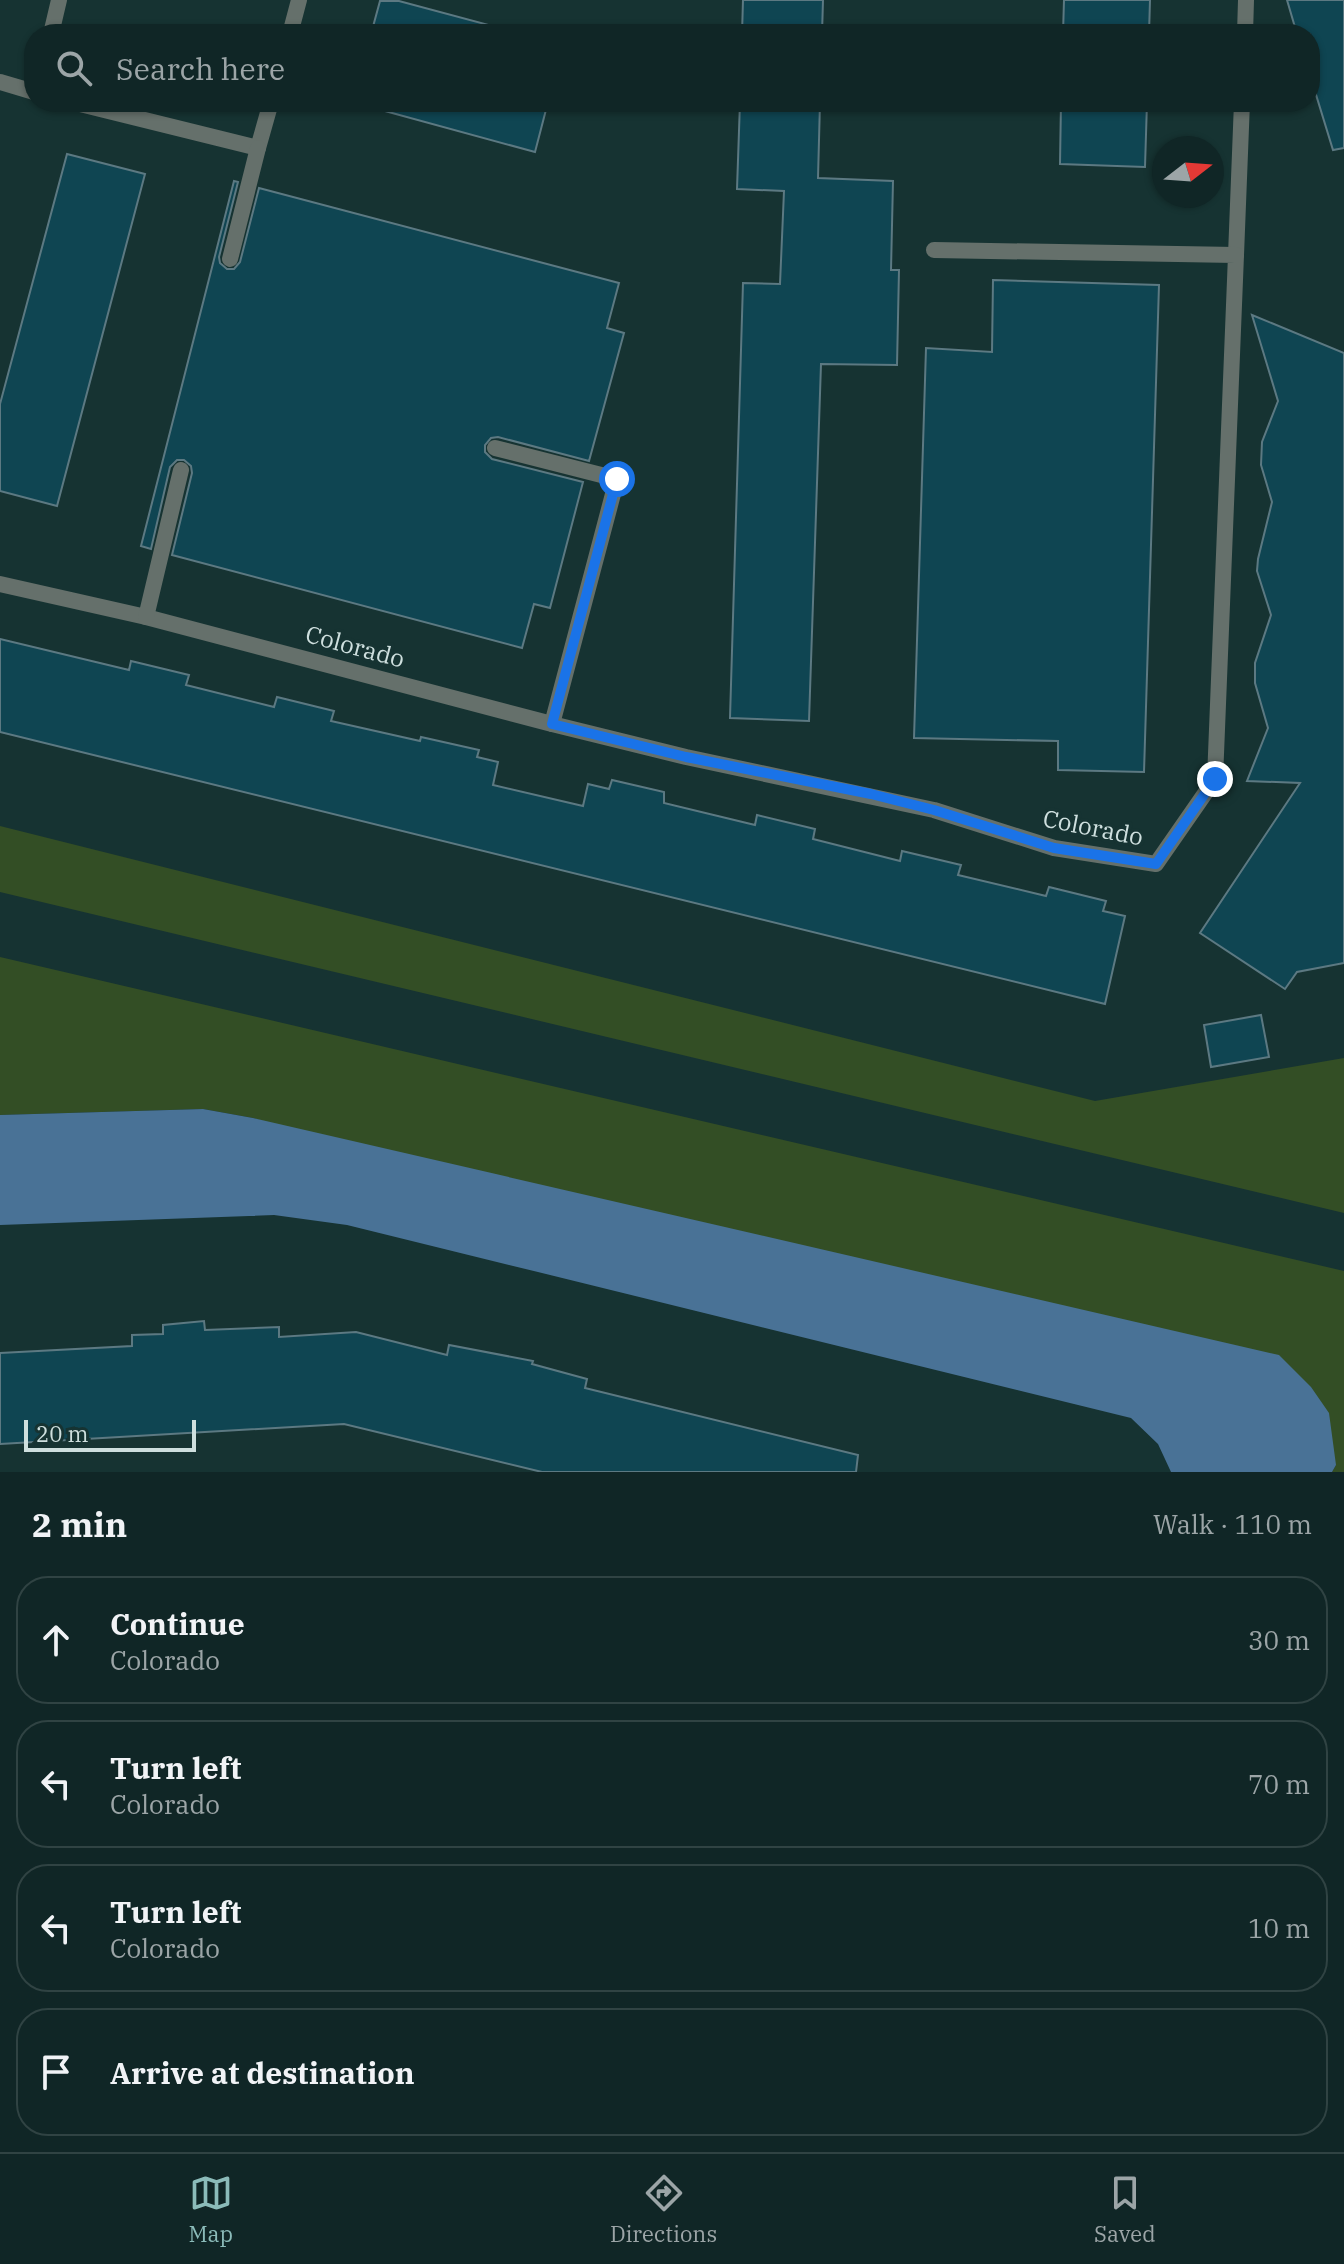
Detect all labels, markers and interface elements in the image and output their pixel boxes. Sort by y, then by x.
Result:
search box [24,24,1320,112]
icon: search [52,46,96,90]
text: Search here [116,49,285,88]
north arrow [1152,136,1224,208]
route start [599,461,635,497]
street label: Colorado [302,617,408,675]
route end [1197,761,1233,797]
street label: Colorado [1040,802,1146,852]
scale bar [24,1416,196,1452]
text: 20 m [36,1419,88,1448]
text: 2 min [32,1502,127,1546]
text: Walk · 110 m [1153,1507,1312,1541]
text: Continue [110,1604,245,1643]
icon: ahead [34,1618,78,1662]
text: 30 m [1248,1623,1310,1657]
text: Colorado [110,1643,220,1677]
text: Turn left [110,1748,242,1787]
icon: left [34,1762,78,1806]
text: 70 m [1248,1767,1310,1801]
text: Colorado [110,1787,220,1821]
text: Turn left [110,1892,242,1931]
icon: left [34,1906,78,1950]
text: 10 m [1248,1911,1310,1945]
text: Colorado [110,1931,220,1965]
icon: arrive [34,2050,78,2094]
text: Arrive at destination [110,2053,415,2092]
tab: Map [188,2171,233,2248]
tab: Directions [610,2171,717,2248]
tab: Saved [1094,2171,1156,2248]

